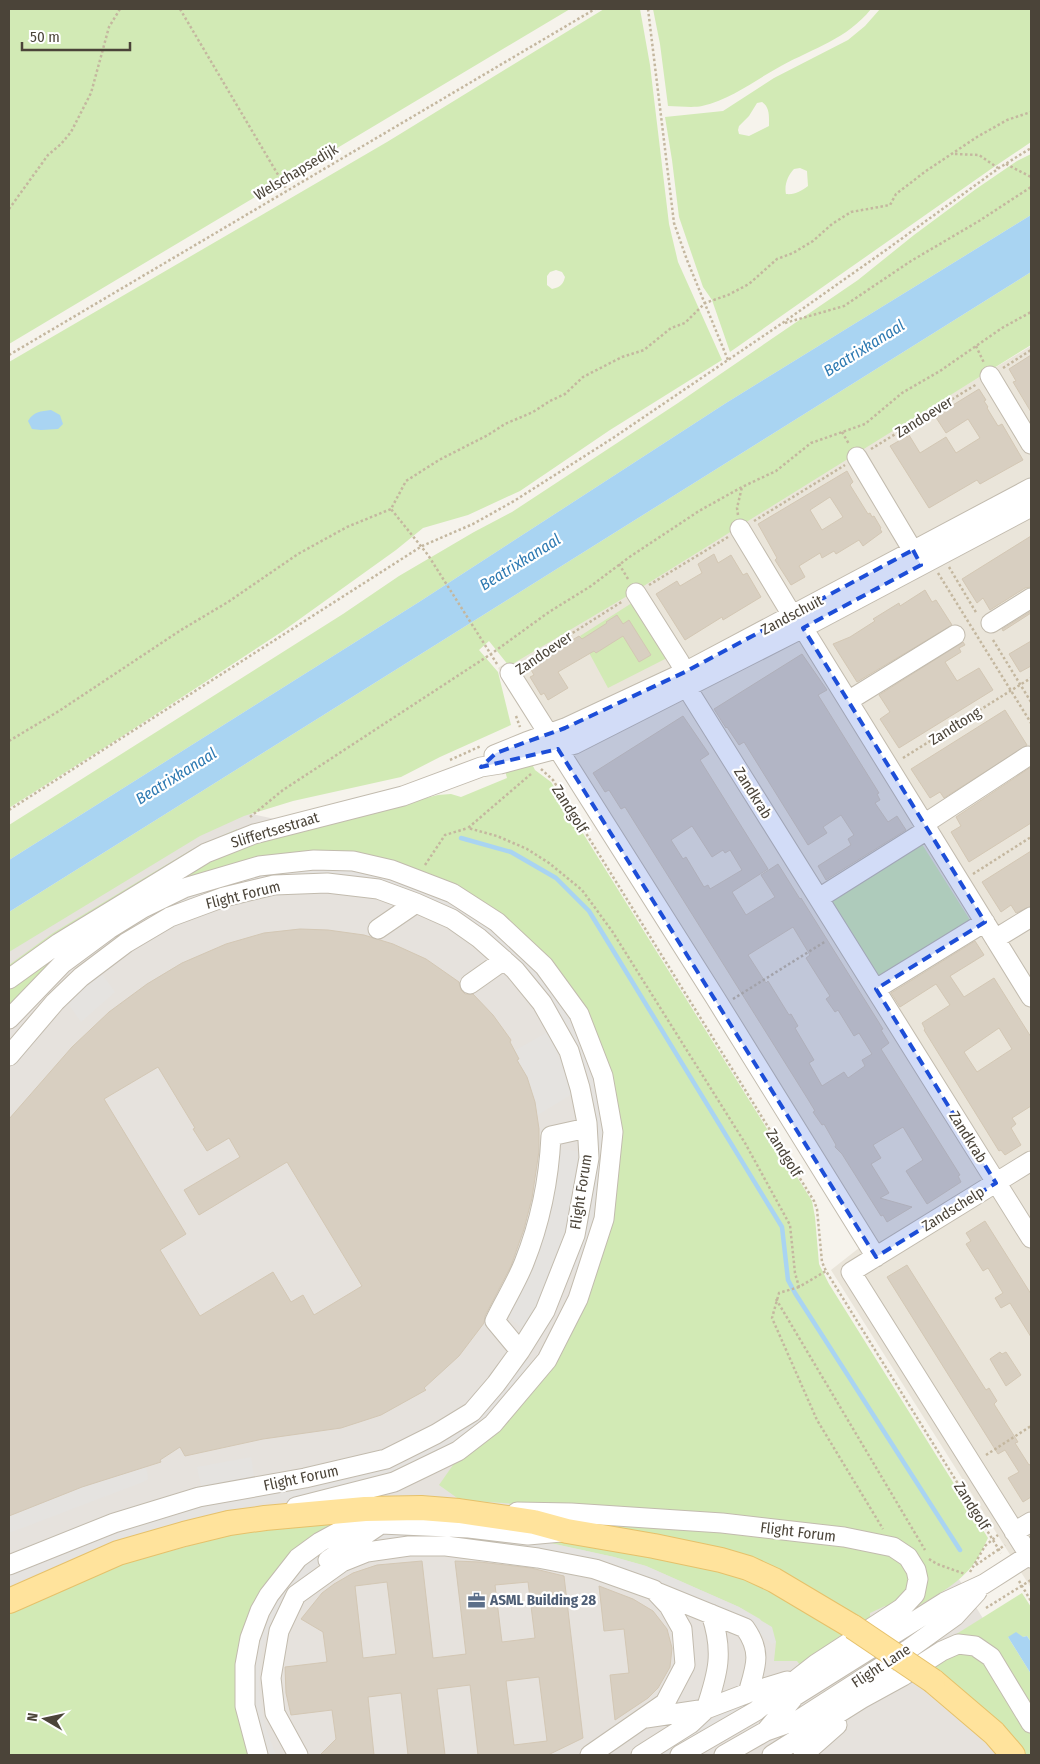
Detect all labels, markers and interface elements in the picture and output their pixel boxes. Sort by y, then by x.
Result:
scale bar [22,20,130,52]
text: 50 m [30,28,60,46]
street label: Welschapsedijk [251,140,341,204]
water label: Beatrixkanaal [820,316,908,380]
street label: Zandoever [892,392,957,442]
water label: Beatrixkanaal [476,530,564,594]
street label: Zandschuit [758,591,826,639]
street label: Zandoever [512,627,576,679]
street label: Zandtong [926,703,984,749]
water label: Beatrixkanaal [132,744,220,808]
street label: Zandkrab [730,764,776,822]
street label: Zandgolf [548,782,593,838]
street label: Sliffertsestraat [229,808,321,852]
street label: Flight Forum [204,877,282,913]
street label: Zandkrab [945,1108,991,1166]
street label: Zandgolf [762,1126,807,1182]
street label: Flight Forum [566,1153,596,1231]
street label: Zandschelp [918,1183,988,1235]
street label: Flight Forum [262,1461,340,1495]
street label: Zandgolf [950,1479,995,1535]
street label: Flight Forum [759,1518,837,1546]
office icon: ASML Building 28 [466,1590,486,1610]
place label: ASML Building 28 [489,1591,596,1609]
street label: Flight Lane [848,1640,914,1692]
north arrow [20,1694,70,1744]
text: N [24,1712,42,1723]

